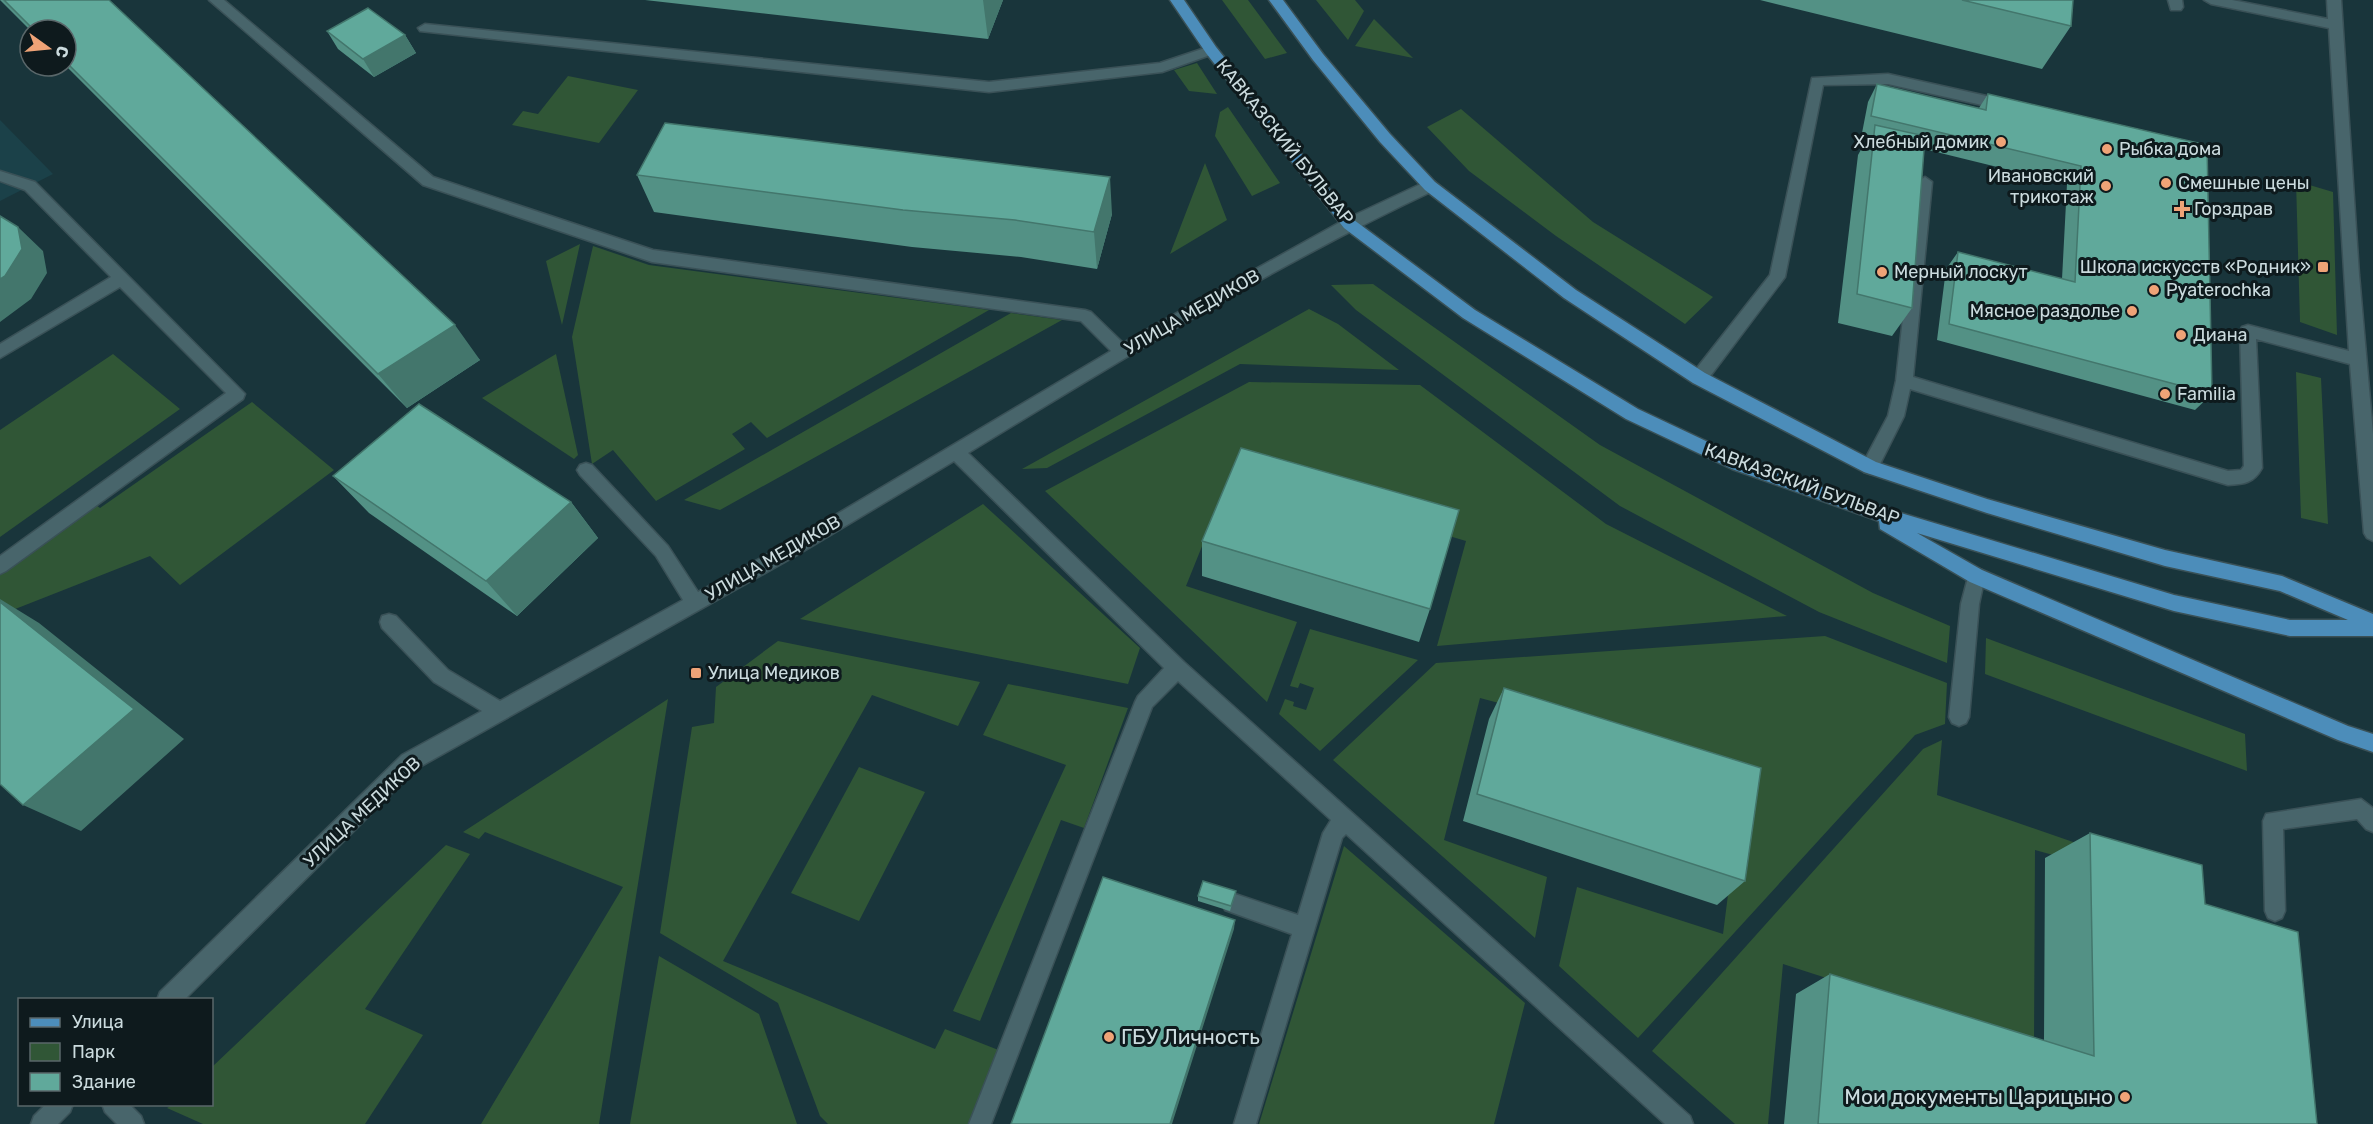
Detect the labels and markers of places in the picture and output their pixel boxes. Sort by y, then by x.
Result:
place label: Хлебный домик [1854,131,1989,153]
marker: Хлебный домик [1994,135,2008,149]
place label: Рыбка дома [2119,138,2221,160]
marker: Рыбка дома [2100,142,2114,156]
place label: Ивановский трикотаж [1988,165,2094,208]
place label: Смешные цены [2178,172,2310,194]
marker: Смешные цены [2159,176,2173,190]
marker: Ивановский трикотаж [2099,179,2113,193]
place label: Горздрав [2194,198,2273,220]
marker: Горздрав [2175,202,2189,216]
place label: Школа искусств «Родник» [2080,256,2311,278]
marker: Школа искусств «Родник» [2316,260,2330,274]
place label: Мерный лоскут [1894,261,2028,283]
marker: Мерный лоскут [1875,265,1889,279]
place label: Pyaterochka [2166,279,2271,301]
marker: Pyaterochka [2147,283,2161,297]
place label: Мясное раздолье [1970,300,2120,322]
marker: Мясное раздолье [2125,304,2139,318]
place label: Диана [2193,324,2248,346]
marker: Диана [2174,328,2188,342]
place label: Familia [2177,383,2236,405]
marker: Familia [2158,387,2172,401]
place label: Улица Медиков [708,662,840,684]
marker: Улица Медиков [689,666,703,680]
place label: ГБУ Личность [1121,1024,1260,1049]
marker: ГБУ Личность [1102,1030,1116,1044]
place label: Мои документы Царицыно [1844,1084,2113,1109]
marker: Мои документы Царицыно [2118,1090,2132,1104]

